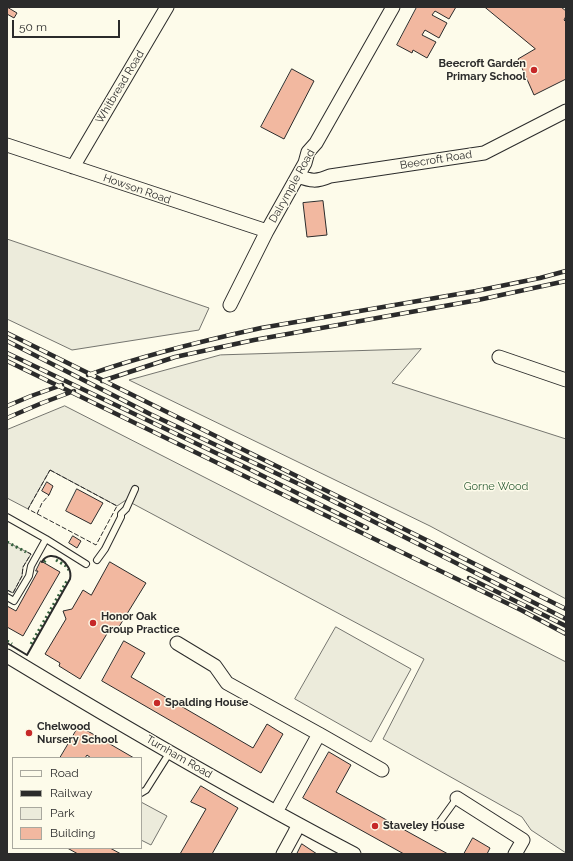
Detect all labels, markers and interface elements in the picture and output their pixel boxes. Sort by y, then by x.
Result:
scale bar [14,12,122,38]
text: 50 m [19,20,47,34]
street label: Whitbread Road [93,48,147,126]
place label: Beecroft Garden Primary School [439,57,526,83]
marker: Beecroft Garden Primary School [529,65,539,75]
street label: Dalrymple Road [266,147,318,225]
street label: Beecroft Road [399,148,473,172]
street label: Howson Road [101,171,173,207]
park label: Gorne Wood [464,480,528,494]
place label: Honor Oak Group Practice [101,610,180,636]
marker: Honor Oak Group Practice [88,618,98,628]
place label: Spalding House [165,696,248,710]
marker: Spalding House [152,698,162,708]
place label: Chelwood Nursery School [37,720,118,746]
marker: Chelwood Nursery School [24,728,34,738]
street label: Turnham Road [144,733,214,781]
legend [12,757,142,849]
text: Road [50,766,79,780]
text: Railway [50,786,92,800]
text: Park [50,806,75,820]
place label: Staveley House [383,819,465,833]
marker: Staveley House [370,821,380,831]
text: Building [50,826,96,840]

